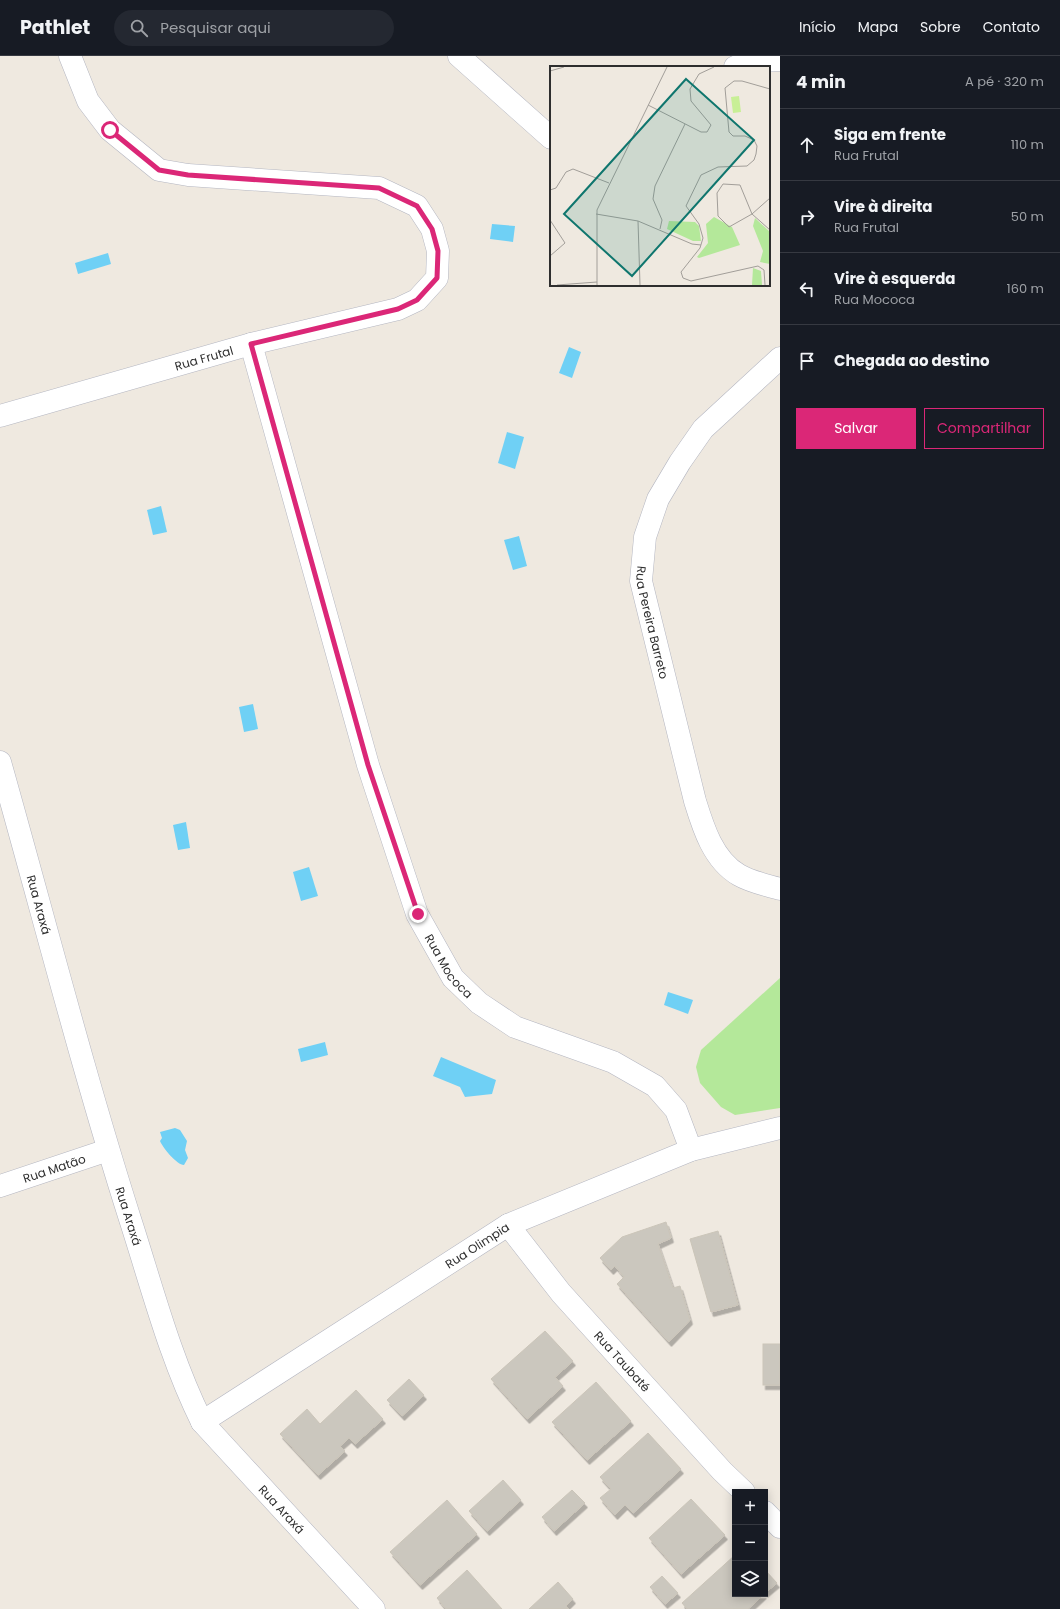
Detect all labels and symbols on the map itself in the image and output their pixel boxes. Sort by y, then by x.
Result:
inset map [550,66,770,286]
route start [101,121,119,139]
street label: Rua Frutal [173,341,235,374]
street label: Rua Pereira Barreto [633,565,673,681]
street label: Rua Araxá [23,873,56,936]
route end [409,905,427,923]
street label: Rua Mococa [421,931,477,1002]
street label: Rua Matão [21,1150,88,1186]
street label: Rua Araxá [112,1184,146,1247]
street label: Rua Olimpia [442,1218,512,1272]
street label: Rua Taubaté [591,1327,655,1395]
street label: Rua Araxá [255,1481,309,1537]

